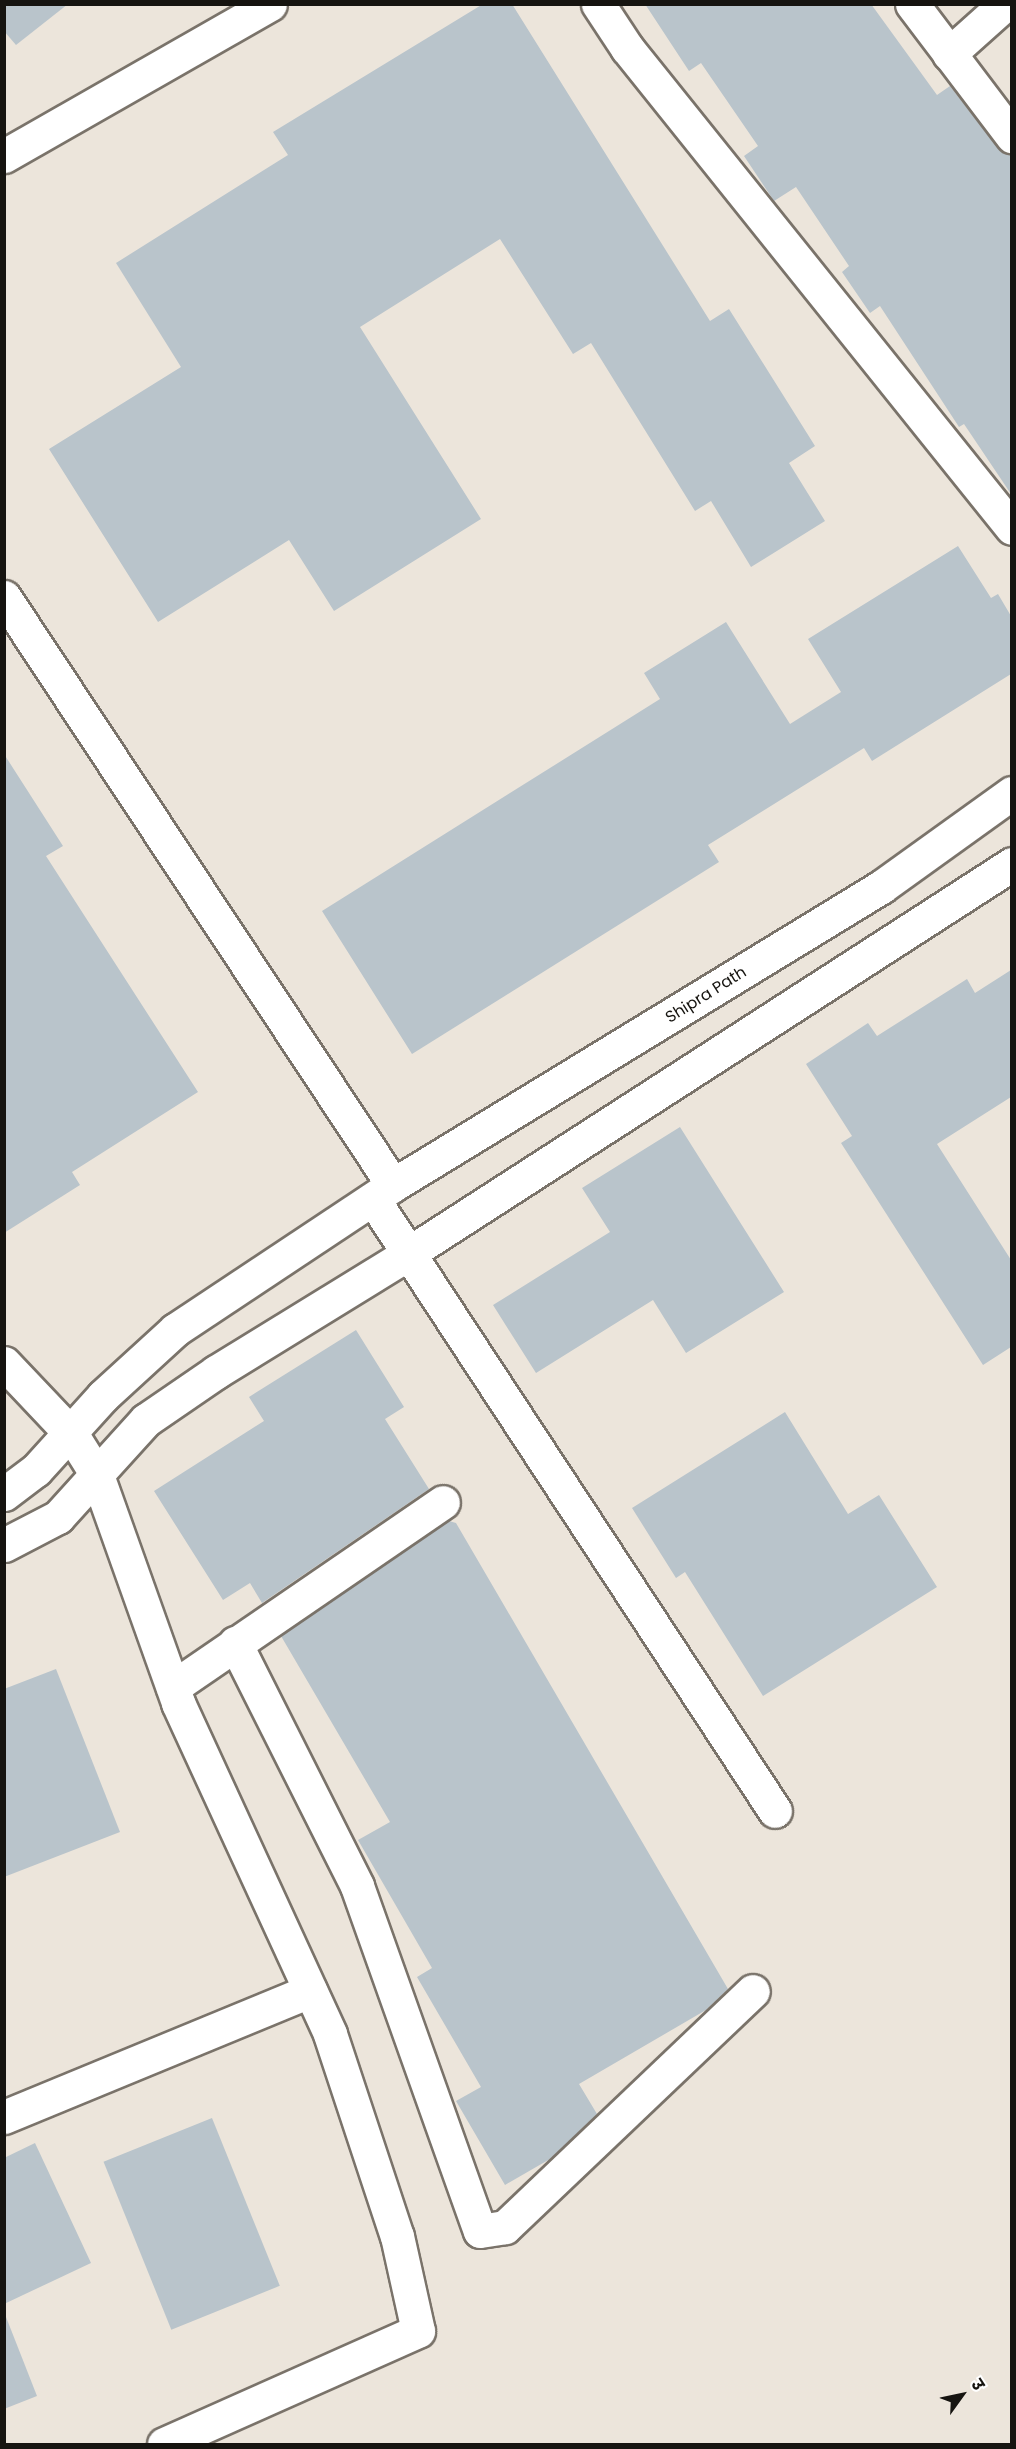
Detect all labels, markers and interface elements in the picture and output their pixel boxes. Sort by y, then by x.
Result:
street label: Shipra Path [662,963,750,1027]
north arrow [932,2365,992,2425]
text: उ [965,2375,990,2395]

